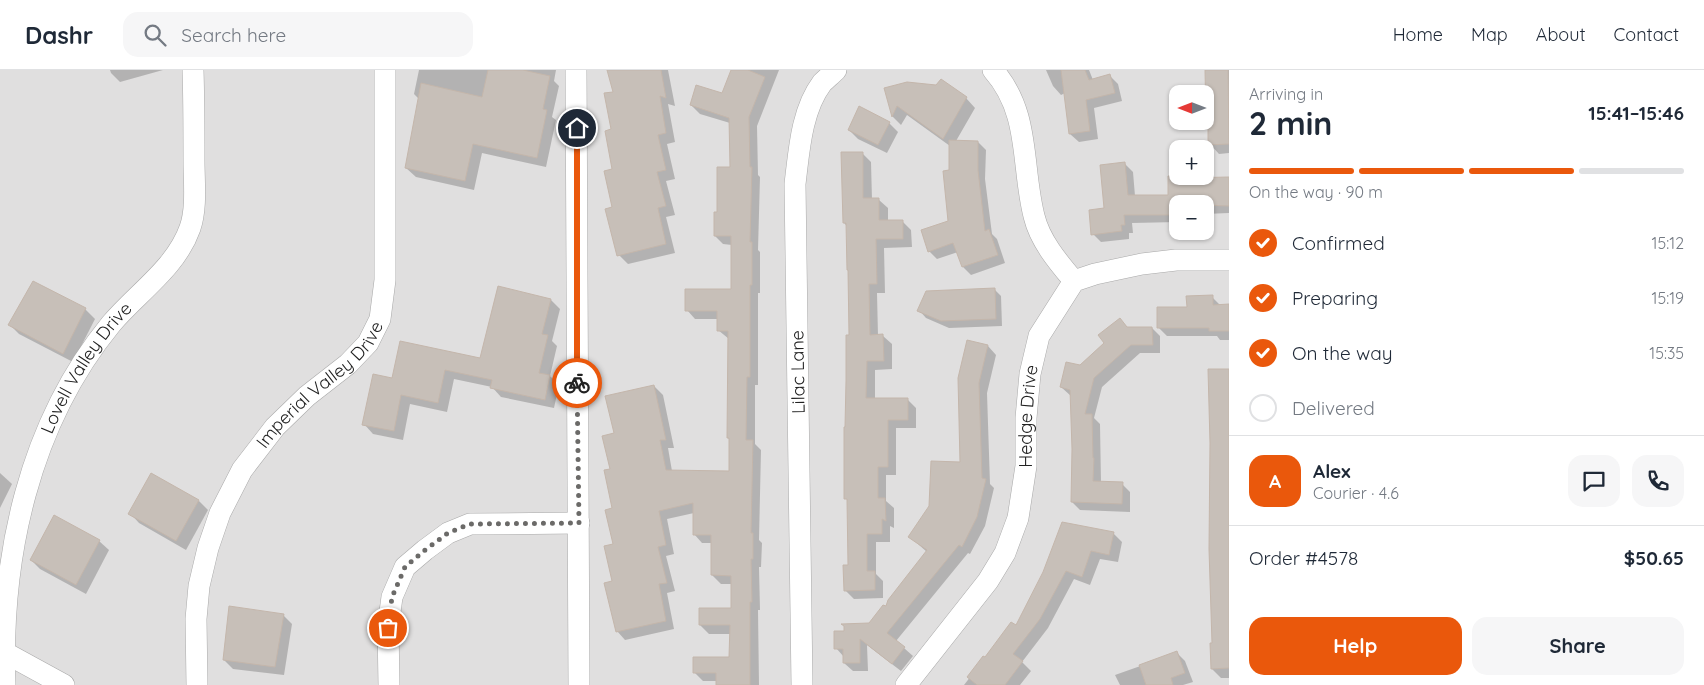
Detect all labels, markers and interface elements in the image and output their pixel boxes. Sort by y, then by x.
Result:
search box [123,12,473,57]
text: Dashr [25,20,93,50]
icon: search [141,21,169,49]
text: Search here [181,23,286,47]
text: Home [1393,23,1443,46]
text: Map [1471,23,1508,46]
text: About [1536,23,1586,46]
text: Contact [1614,23,1679,46]
text: Arriving in [1249,84,1323,104]
north arrow [1169,85,1214,130]
map controls [1169,85,1214,240]
text: 15:41–15:46 [1588,101,1684,125]
text: 2 min [1249,103,1332,143]
pin [556,107,598,149]
icon: home [563,114,591,142]
button: + [1169,140,1214,185]
text: On the way · 90 m [1249,182,1383,202]
button: − [1169,195,1214,240]
icon: check [1249,229,1277,257]
text: Confirmed [1292,231,1385,255]
text: 15:12 [1652,233,1684,253]
icon: check [1249,284,1277,312]
text: Preparing [1292,286,1378,310]
text: 15:19 [1652,288,1684,308]
street label: Lovell Valley Drive [35,297,136,437]
street label: Imperial Valley Drive [251,317,388,453]
street label: Lilac Lane [785,330,810,414]
icon: check [1249,339,1277,367]
text: On the way [1292,341,1393,365]
text: 15:35 [1649,343,1684,363]
courier [552,358,602,408]
street label: Hedge Drive [1014,362,1043,468]
icon: bike [563,369,591,397]
text: Delivered [1292,396,1375,420]
button: chat [1568,455,1620,507]
button: phone [1632,455,1684,507]
text: Alex [1313,459,1351,483]
text: A [1269,469,1281,493]
text: Courier · 4.6 [1313,483,1399,503]
text: Order #4578 [1249,546,1358,570]
text: $50.65 [1624,546,1684,570]
pin [367,607,409,649]
icon: bag [374,614,402,642]
button: Help [1249,617,1462,675]
button: Share [1472,617,1684,675]

